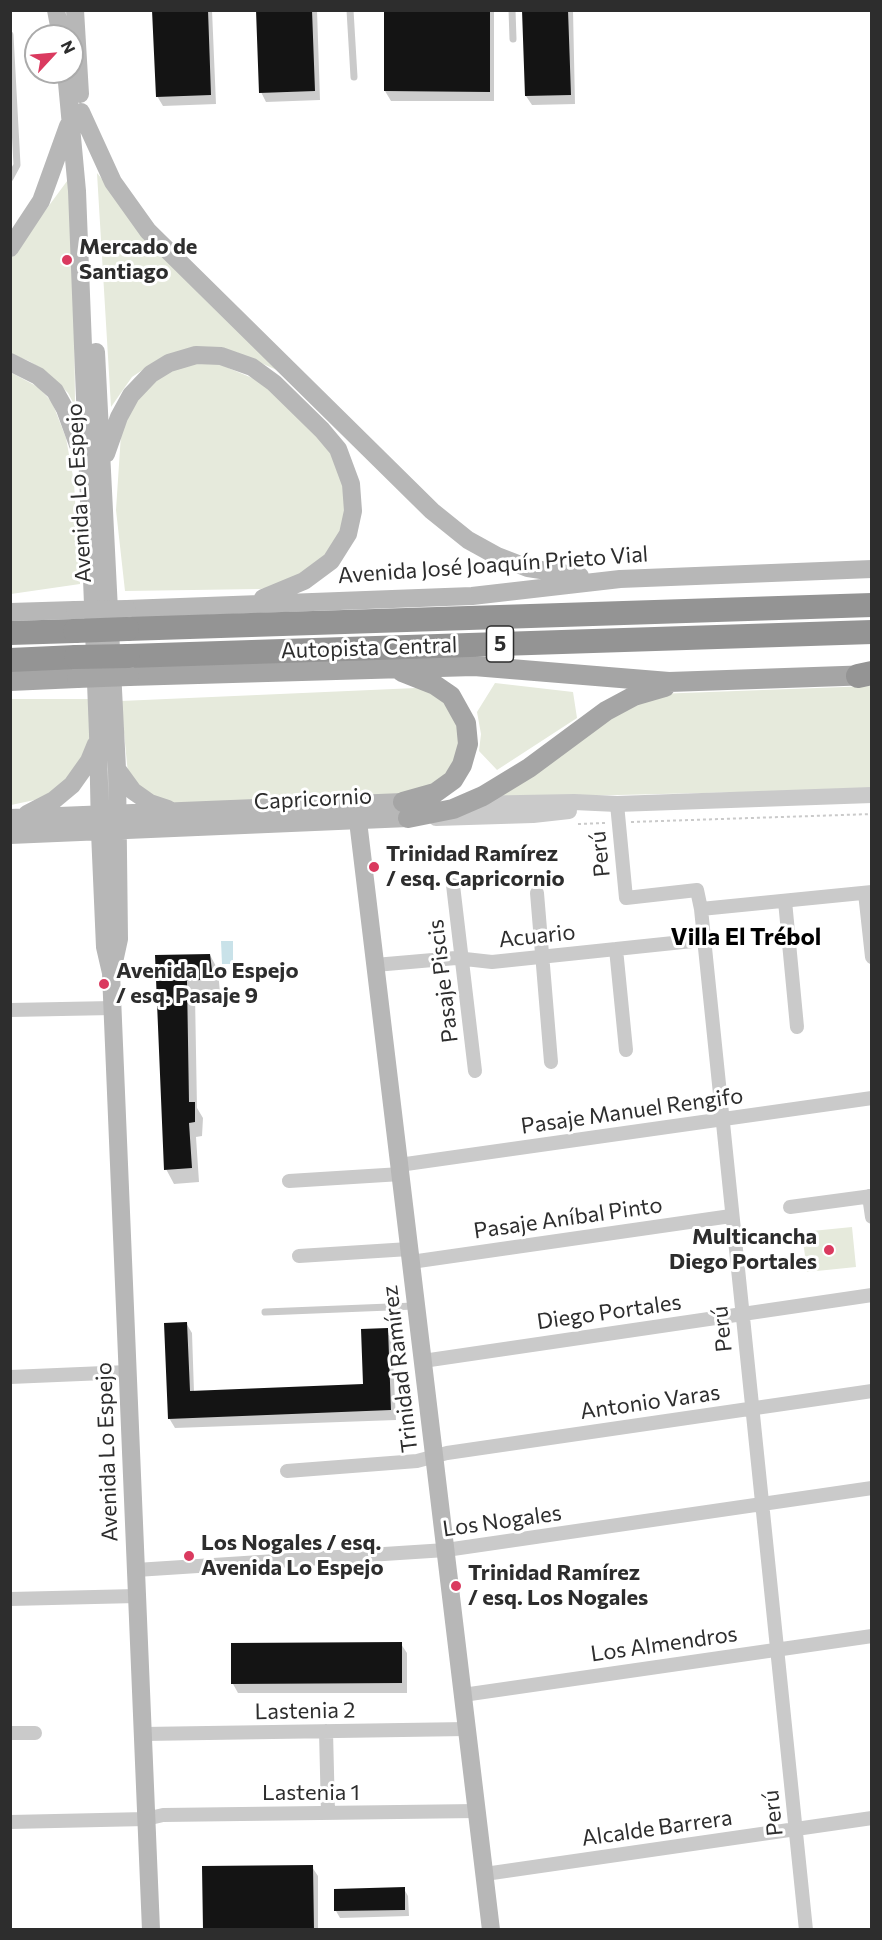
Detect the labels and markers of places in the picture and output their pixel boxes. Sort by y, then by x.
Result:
place label: Mercado de Santiago [79,234,197,286]
marker: Mercado de Santiago [60,253,74,267]
place label: Trinidad Ramírez / esq. Capricornio [386,841,565,892]
marker: Trinidad Ramírez / esq. Capricornio [367,860,381,874]
place label: Avenida Lo Espejo / esq. Pasaje 9 [116,958,299,1010]
marker: Avenida Lo Espejo / esq. Pasaje 9 [97,977,111,991]
place label: Multicancha Diego Portales [669,1224,817,1276]
marker: Multicancha Diego Portales [822,1243,836,1257]
place label: Los Nogales / esq. Avenida Lo Espejo [201,1530,384,1582]
marker: Los Nogales / esq. Avenida Lo Espejo [182,1549,196,1563]
place label: Trinidad Ramírez / esq. Los Nogales [468,1560,648,1612]
marker: Trinidad Ramírez / esq. Los Nogales [449,1579,463,1593]

